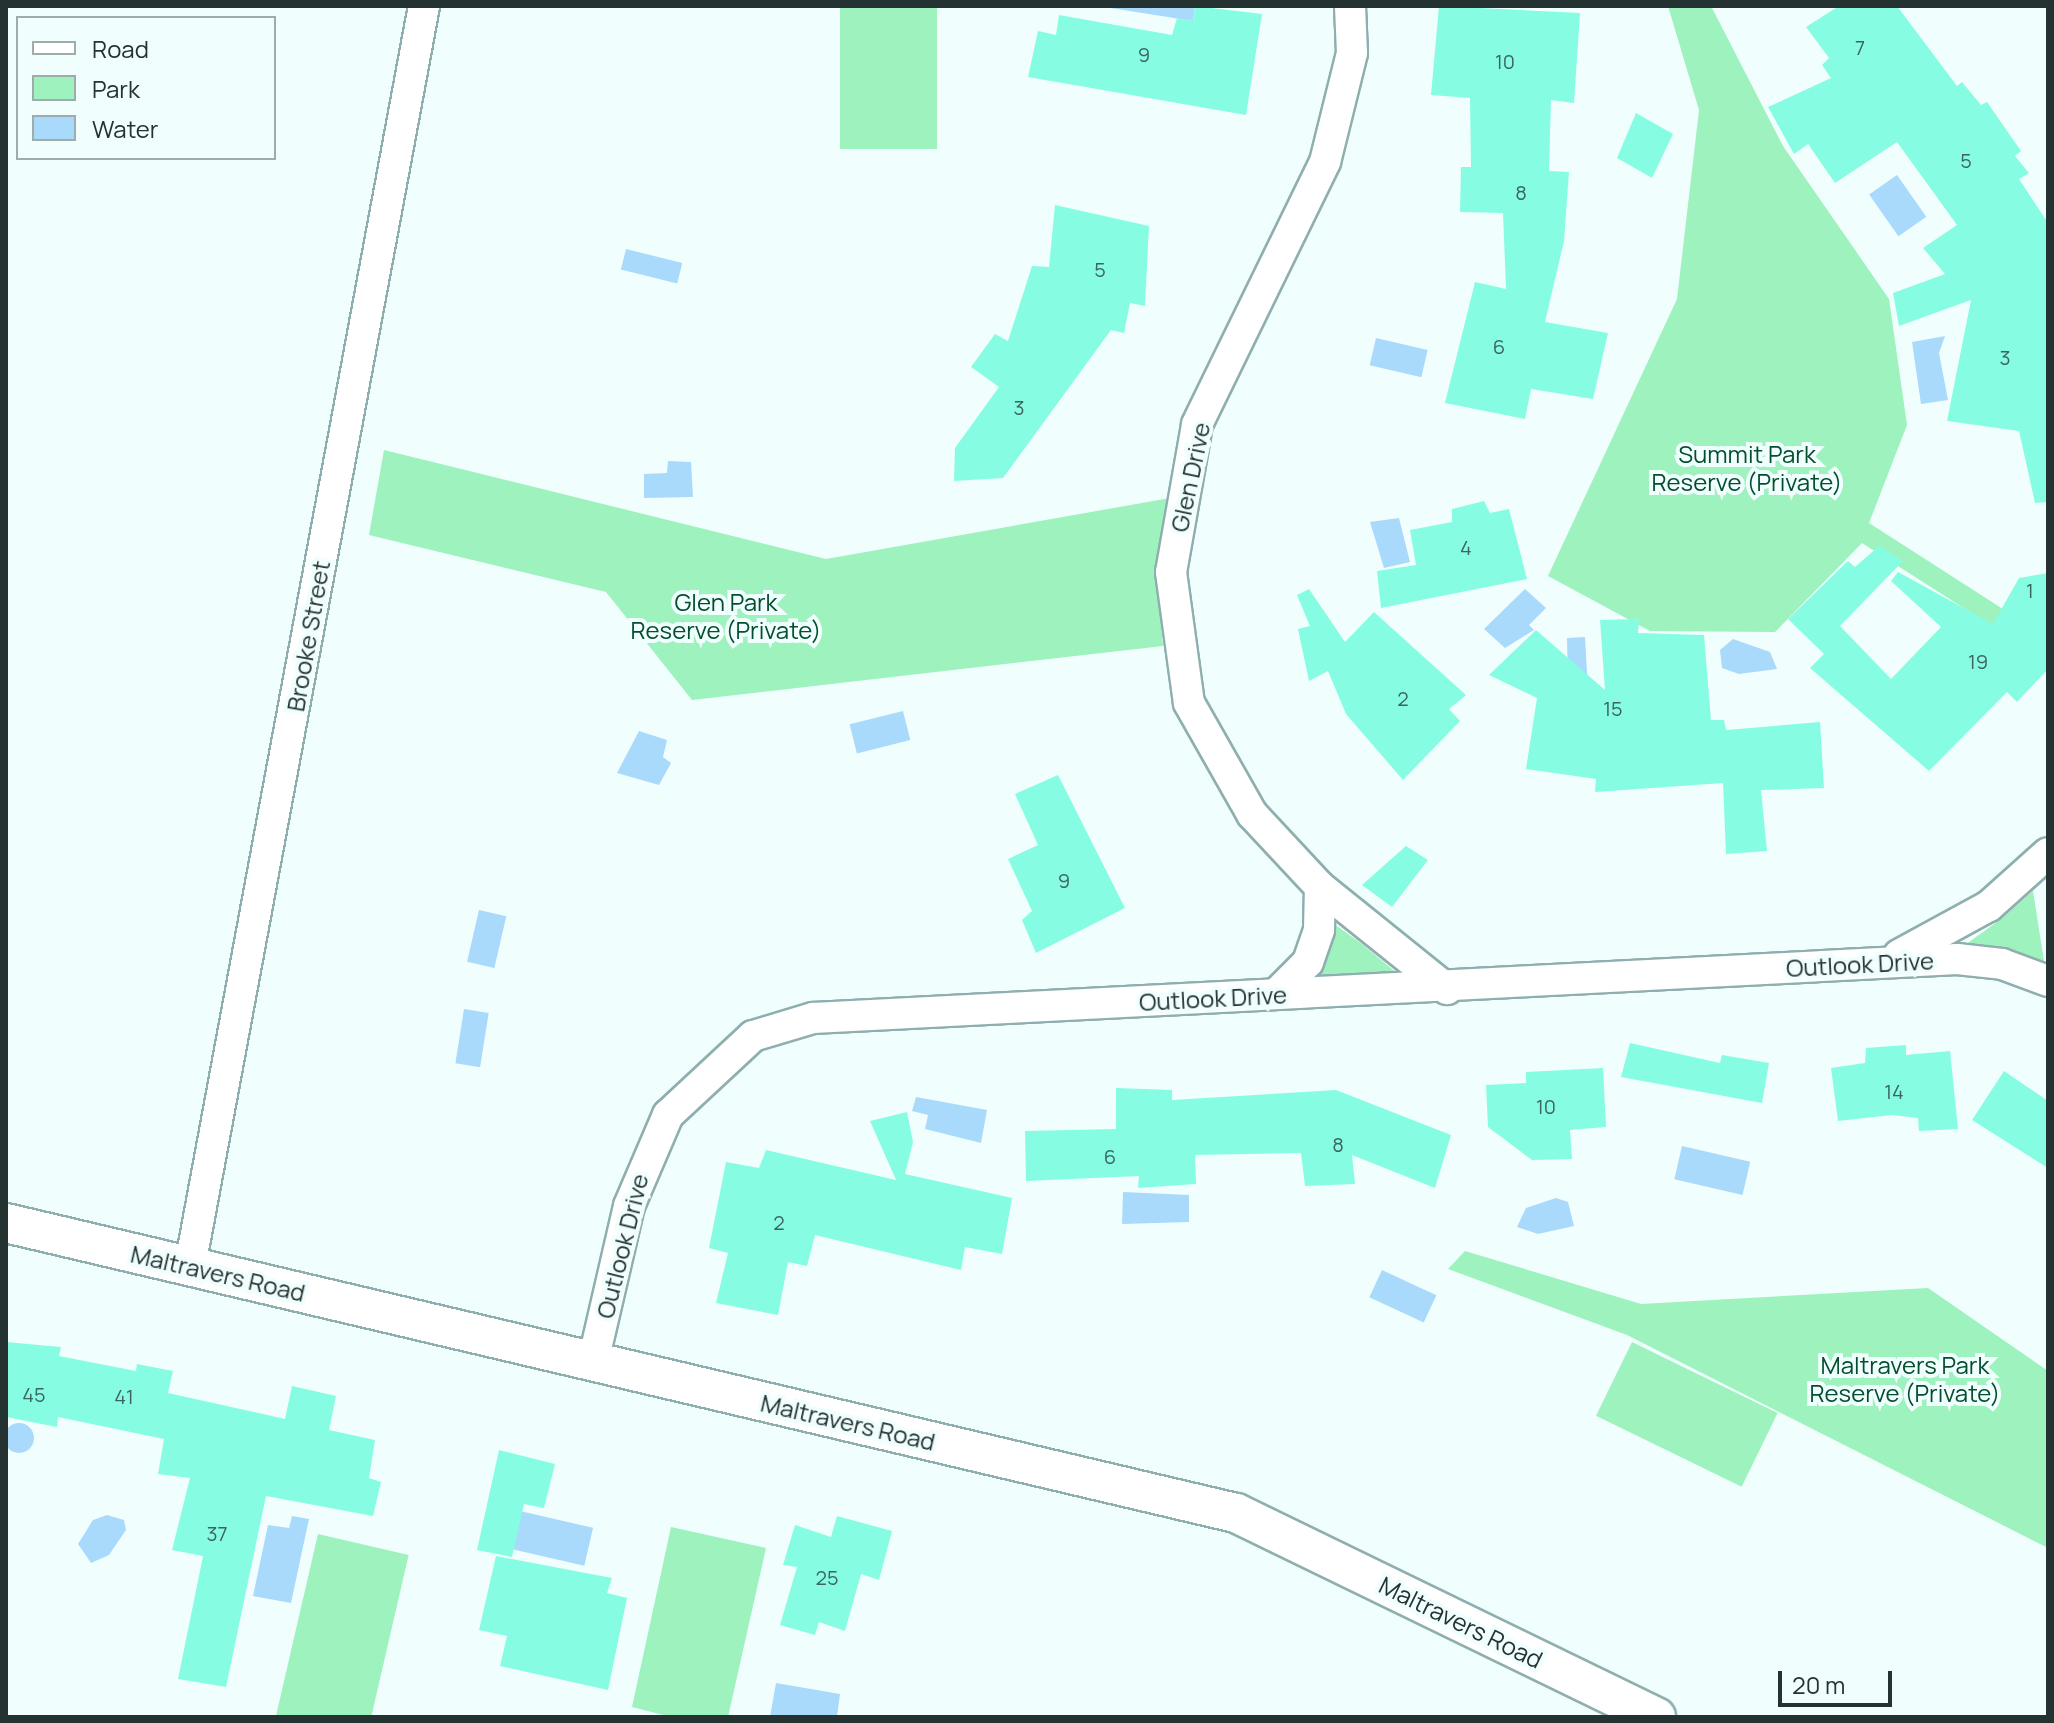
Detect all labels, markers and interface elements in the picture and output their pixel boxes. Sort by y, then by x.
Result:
legend [16,16,276,160]
text: Road [92,32,149,65]
house number: 7 [1855,35,1865,59]
house number: 9 [1138,42,1150,66]
house number: 10 [1495,49,1515,73]
text: Park [92,72,140,105]
text: Water [92,112,159,145]
house number: 5 [1960,148,1972,172]
house number: 8 [1515,180,1527,204]
house number: 5 [1094,257,1106,281]
house number: 6 [1493,334,1505,358]
house number: 3 [1999,345,2011,369]
house number: 3 [1013,395,1025,419]
street label: Glen Drive [1164,420,1216,534]
park label: Summit Park Reserve (Private) [1651,440,1843,496]
house number: 4 [1460,535,1472,559]
street label: Brooke Street [281,558,335,714]
house number: 1 [2026,578,2034,602]
park label: Glen Park Reserve (Private) [630,588,822,644]
house number: 19 [1968,649,1988,673]
house number: 2 [1397,686,1409,710]
house number: 15 [1603,696,1623,720]
house number: 9 [1058,868,1070,892]
street label: Outlook Drive [1785,946,1935,982]
street label: Outlook Drive [1138,980,1288,1016]
house number: 14 [1884,1079,1904,1103]
house number: 10 [1536,1094,1556,1118]
house number: 8 [1332,1132,1344,1156]
house number: 6 [1104,1144,1116,1168]
street label: Outlook Drive [590,1171,654,1321]
house number: 2 [773,1210,785,1234]
street label: Maltravers Road [128,1239,308,1307]
park label: Maltravers Park Reserve (Private) [1809,1351,2001,1407]
house number: 45 [22,1382,46,1406]
house number: 41 [114,1384,134,1408]
street label: Maltravers Road [758,1388,938,1456]
house number: 37 [206,1521,228,1545]
house number: 25 [816,1565,838,1589]
street label: Maltravers Road [1375,1570,1547,1674]
scale bar [1782,1655,1896,1705]
text: 20 m [1792,1668,1845,1701]

